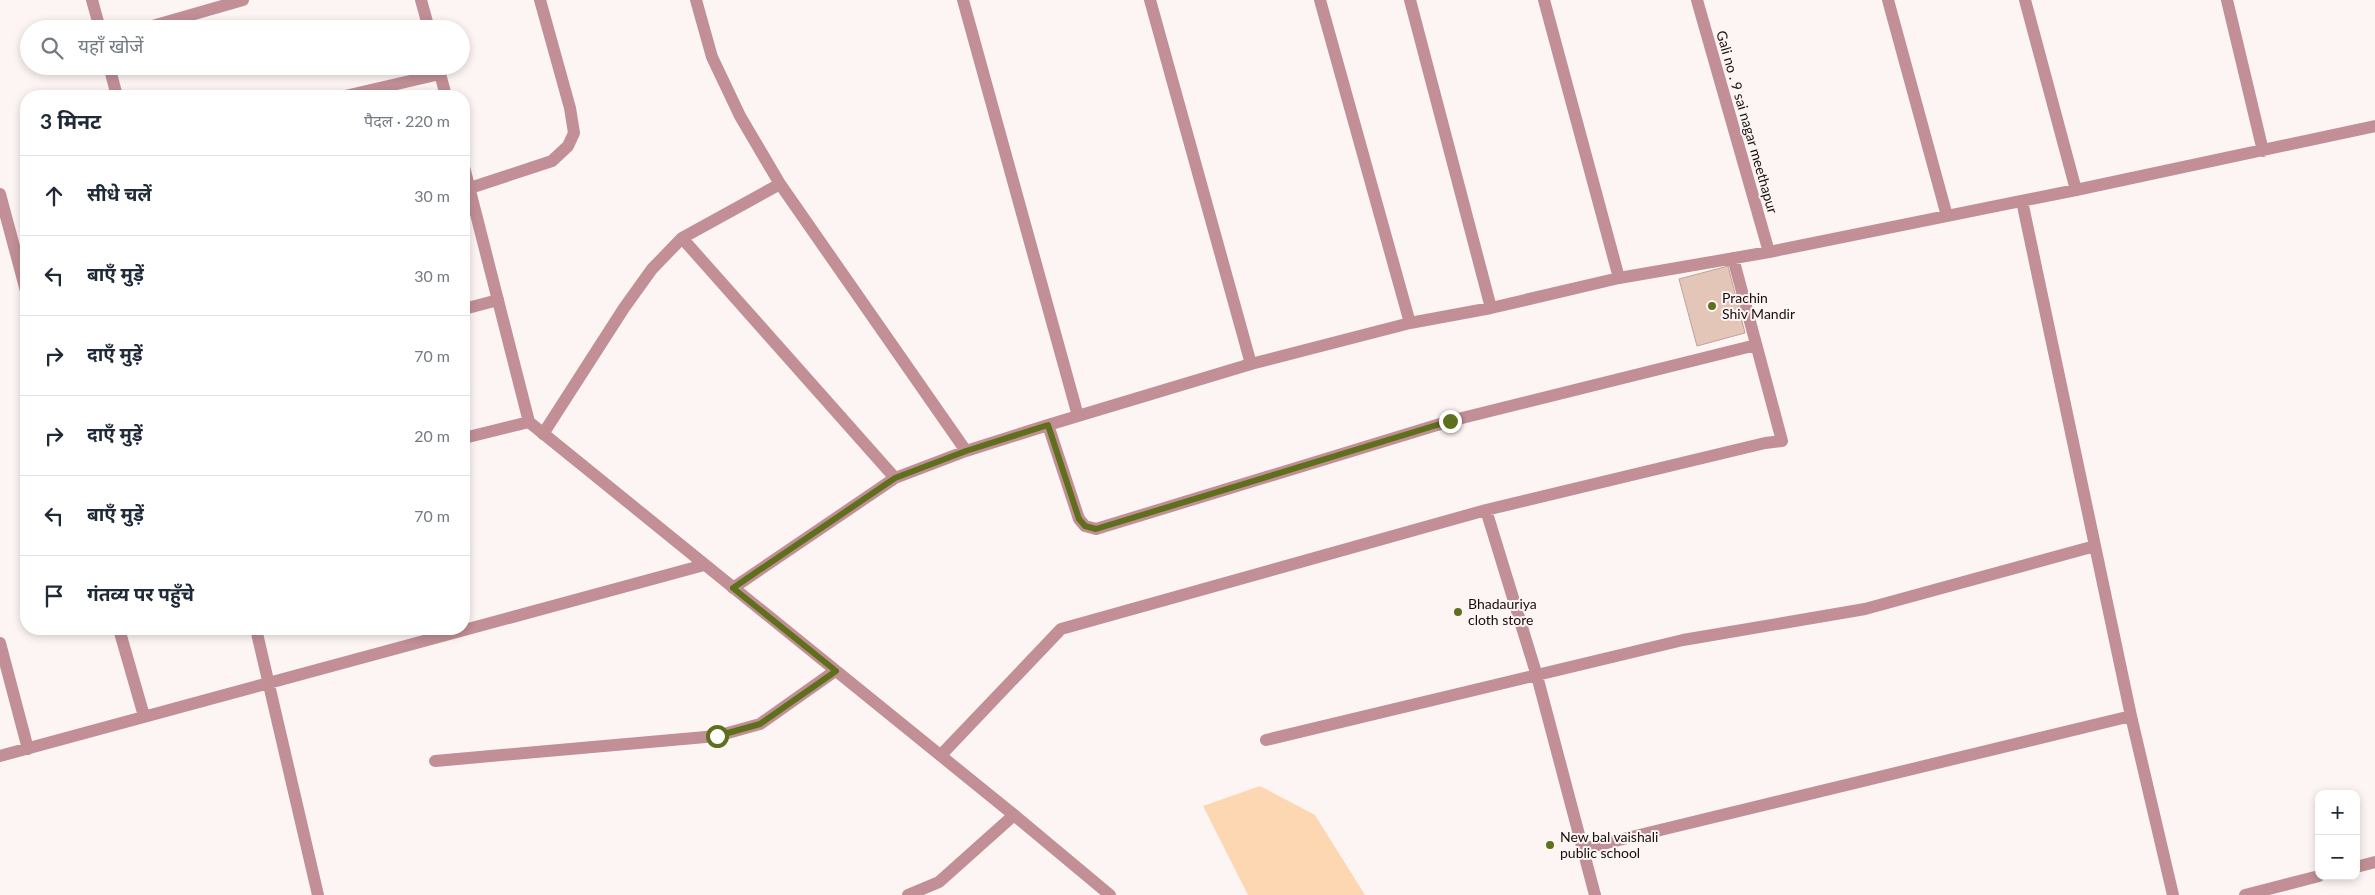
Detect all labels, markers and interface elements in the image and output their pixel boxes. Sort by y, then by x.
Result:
search box [20,20,470,75]
street label: Gali no . 9 sai nagar meethapur [1713,28,1782,215]
icon: search [38,34,66,62]
text: यहाँ खोजें [78,34,143,57]
text: 3 मिनट [40,108,101,133]
text: पैदल · 220 m [364,111,450,130]
icon: ahead [40,182,68,210]
text: सीधे चलें [87,182,152,205]
text: 30 m [414,186,450,205]
icon: left [40,262,68,290]
text: बाएँ मुड़ें [87,262,144,285]
text: 30 m [414,266,450,285]
place label: Prachin Shiv Mandir [1722,289,1795,322]
marker: Prachin Shiv Mandir [1706,300,1718,312]
icon: right [40,342,68,370]
text: दाएँ मुड़ें [87,342,143,365]
text: 70 m [414,346,450,365]
route end [1439,410,1462,433]
icon: right [40,422,68,450]
text: दाएँ मुड़ें [87,422,143,445]
text: 20 m [414,426,450,445]
icon: left [40,502,68,530]
text: बाएँ मुड़ें [87,502,144,525]
text: 70 m [414,506,450,525]
icon: arrive [40,582,68,610]
text: गंतव्य पर पहुँचे [87,582,194,605]
place label: Bhadauriya cloth store [1468,595,1537,628]
marker: Bhadauriya cloth store [1452,606,1464,618]
route start [706,725,729,748]
map controls [2315,790,2360,880]
button: + [2315,790,2360,835]
place label: New bal vaishali public school [1560,828,1658,861]
button: − [2315,835,2360,880]
marker: New bal vaishali public school [1544,839,1556,851]

